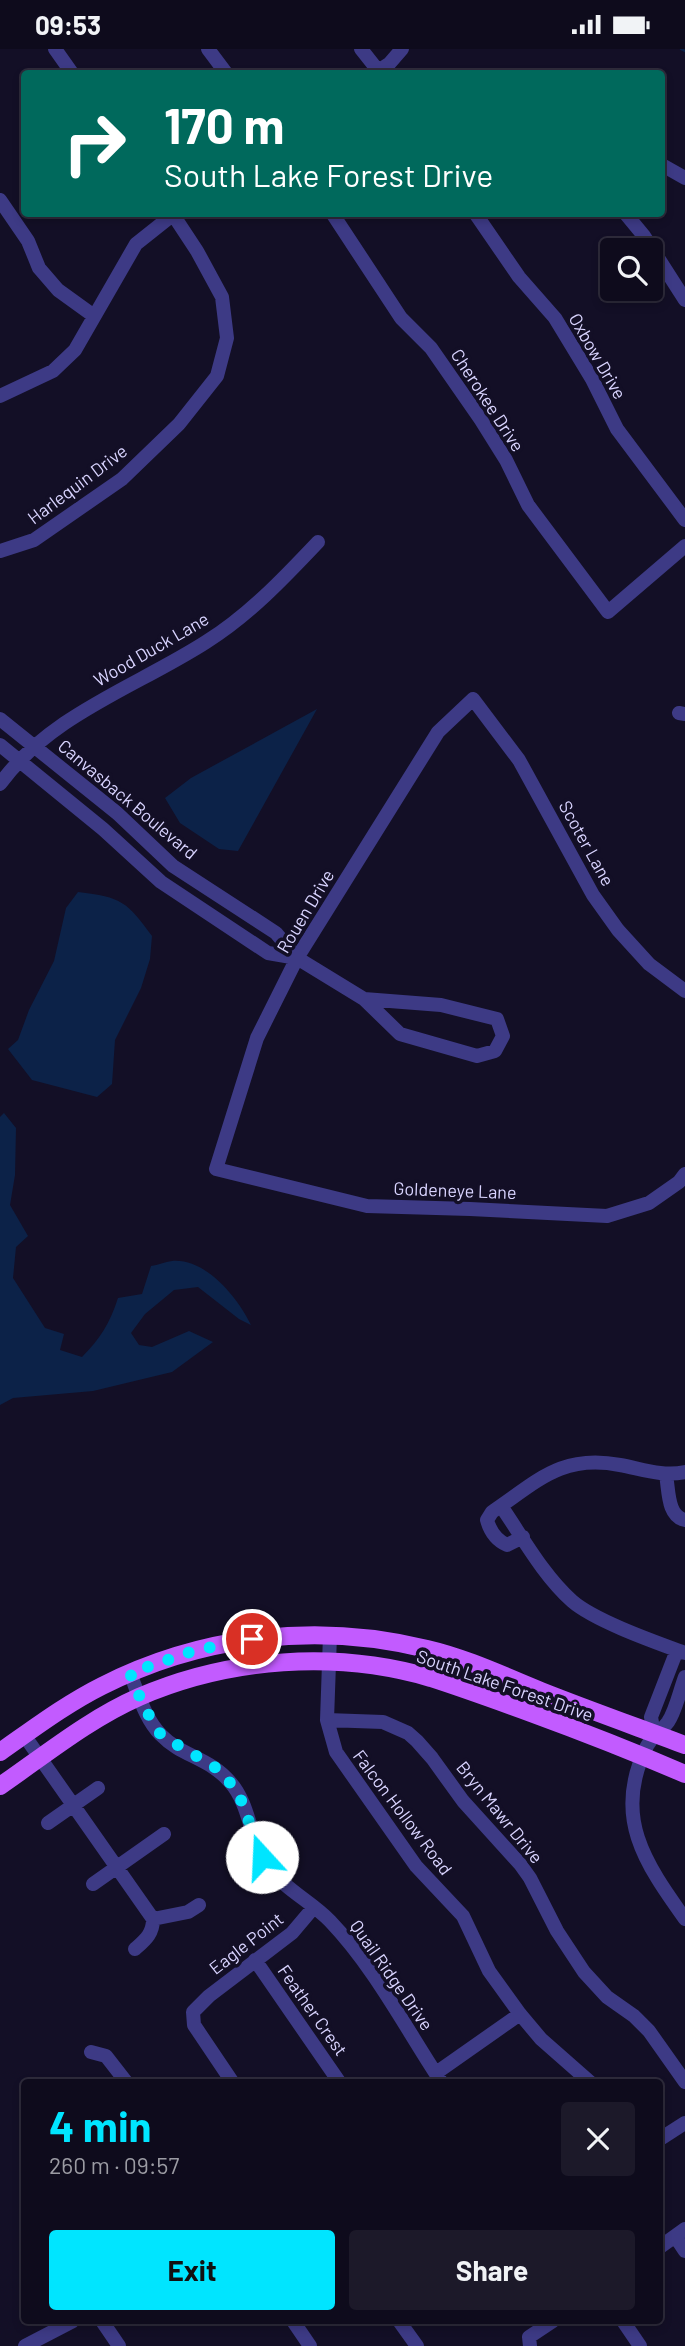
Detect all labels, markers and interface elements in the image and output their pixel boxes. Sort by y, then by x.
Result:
text: 09:53 [35,9,101,40]
text: 170 m [164,95,284,154]
icon: right [49,98,140,189]
text: South Lake Forest Drive [164,155,493,193]
map controls [600,238,663,301]
button: search [600,238,663,301]
street label: Oxbow Drive [565,309,631,403]
street label: Cherokee Drive [447,345,529,455]
street label: Harlequin Drive [23,439,131,529]
street label: Wood Duck Lane [90,607,212,691]
street label: Canvasback Boulevard [54,734,202,864]
street label: Scoter Lane [555,796,619,890]
street label: Rouen Drive [272,865,338,957]
street label: Goldeneye Lane [393,1177,517,1203]
pin [222,1609,282,1669]
icon: arrive [233,1620,271,1658]
street label: South Lake Forest Drive [414,1644,596,1726]
street label: Falcon Hollow Road [349,1745,457,1879]
street label: Bryn Mawr Drive [452,1756,548,1868]
position arrow [225,1820,299,1894]
street label: Eagle Point [205,1907,287,1979]
street label: Quail Ridge Drive [346,1915,438,2035]
street label: Feather Crest [274,1960,352,2060]
text: 4 min [49,2100,152,2150]
button: close [561,2102,635,2176]
text: 260 m · 09:57 [49,2151,179,2179]
button: Exit [49,2230,335,2310]
button: Share [349,2230,635,2310]

